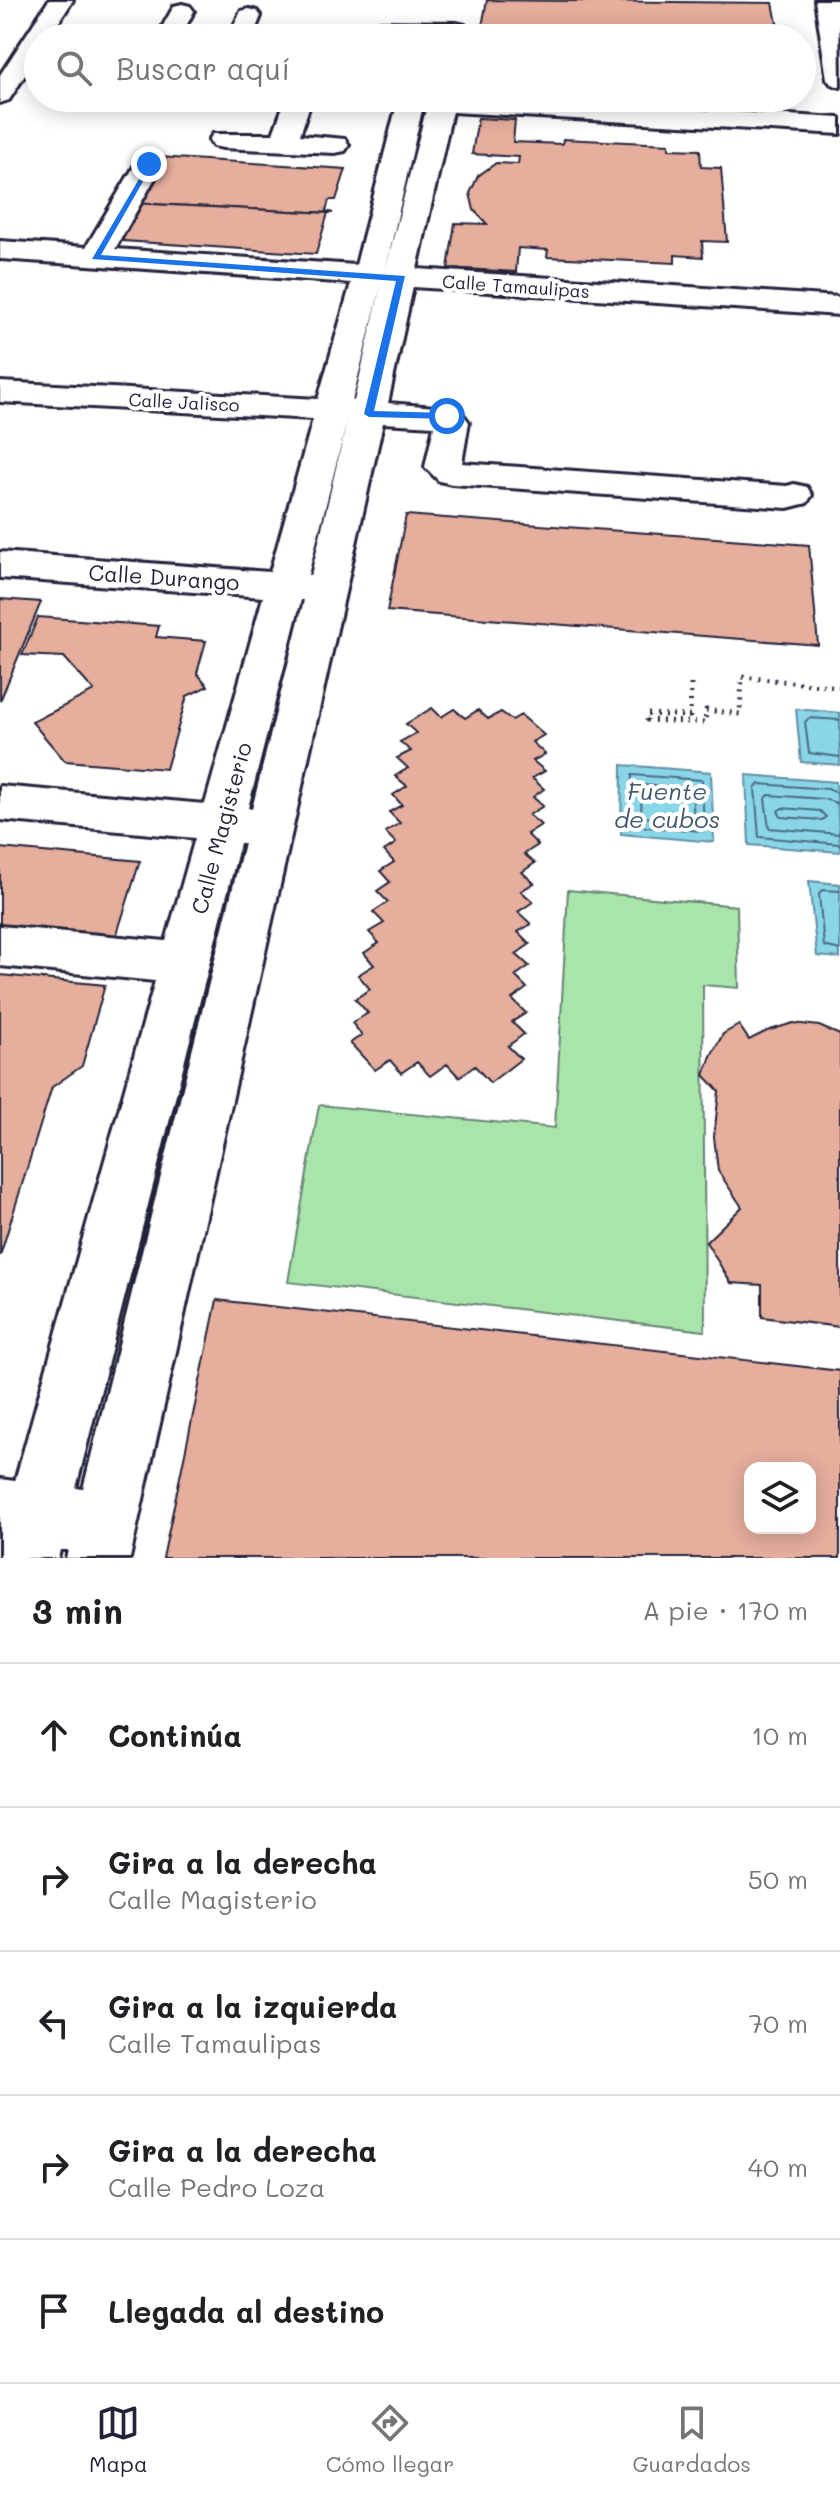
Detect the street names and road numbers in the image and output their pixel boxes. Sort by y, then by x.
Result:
street label: Calle Tamaulipas [441,269,591,303]
street label: Calle Jalisco [128,387,240,417]
street label: Calle Durango [88,557,240,597]
street label: Calle Magisterio [184,739,258,917]

